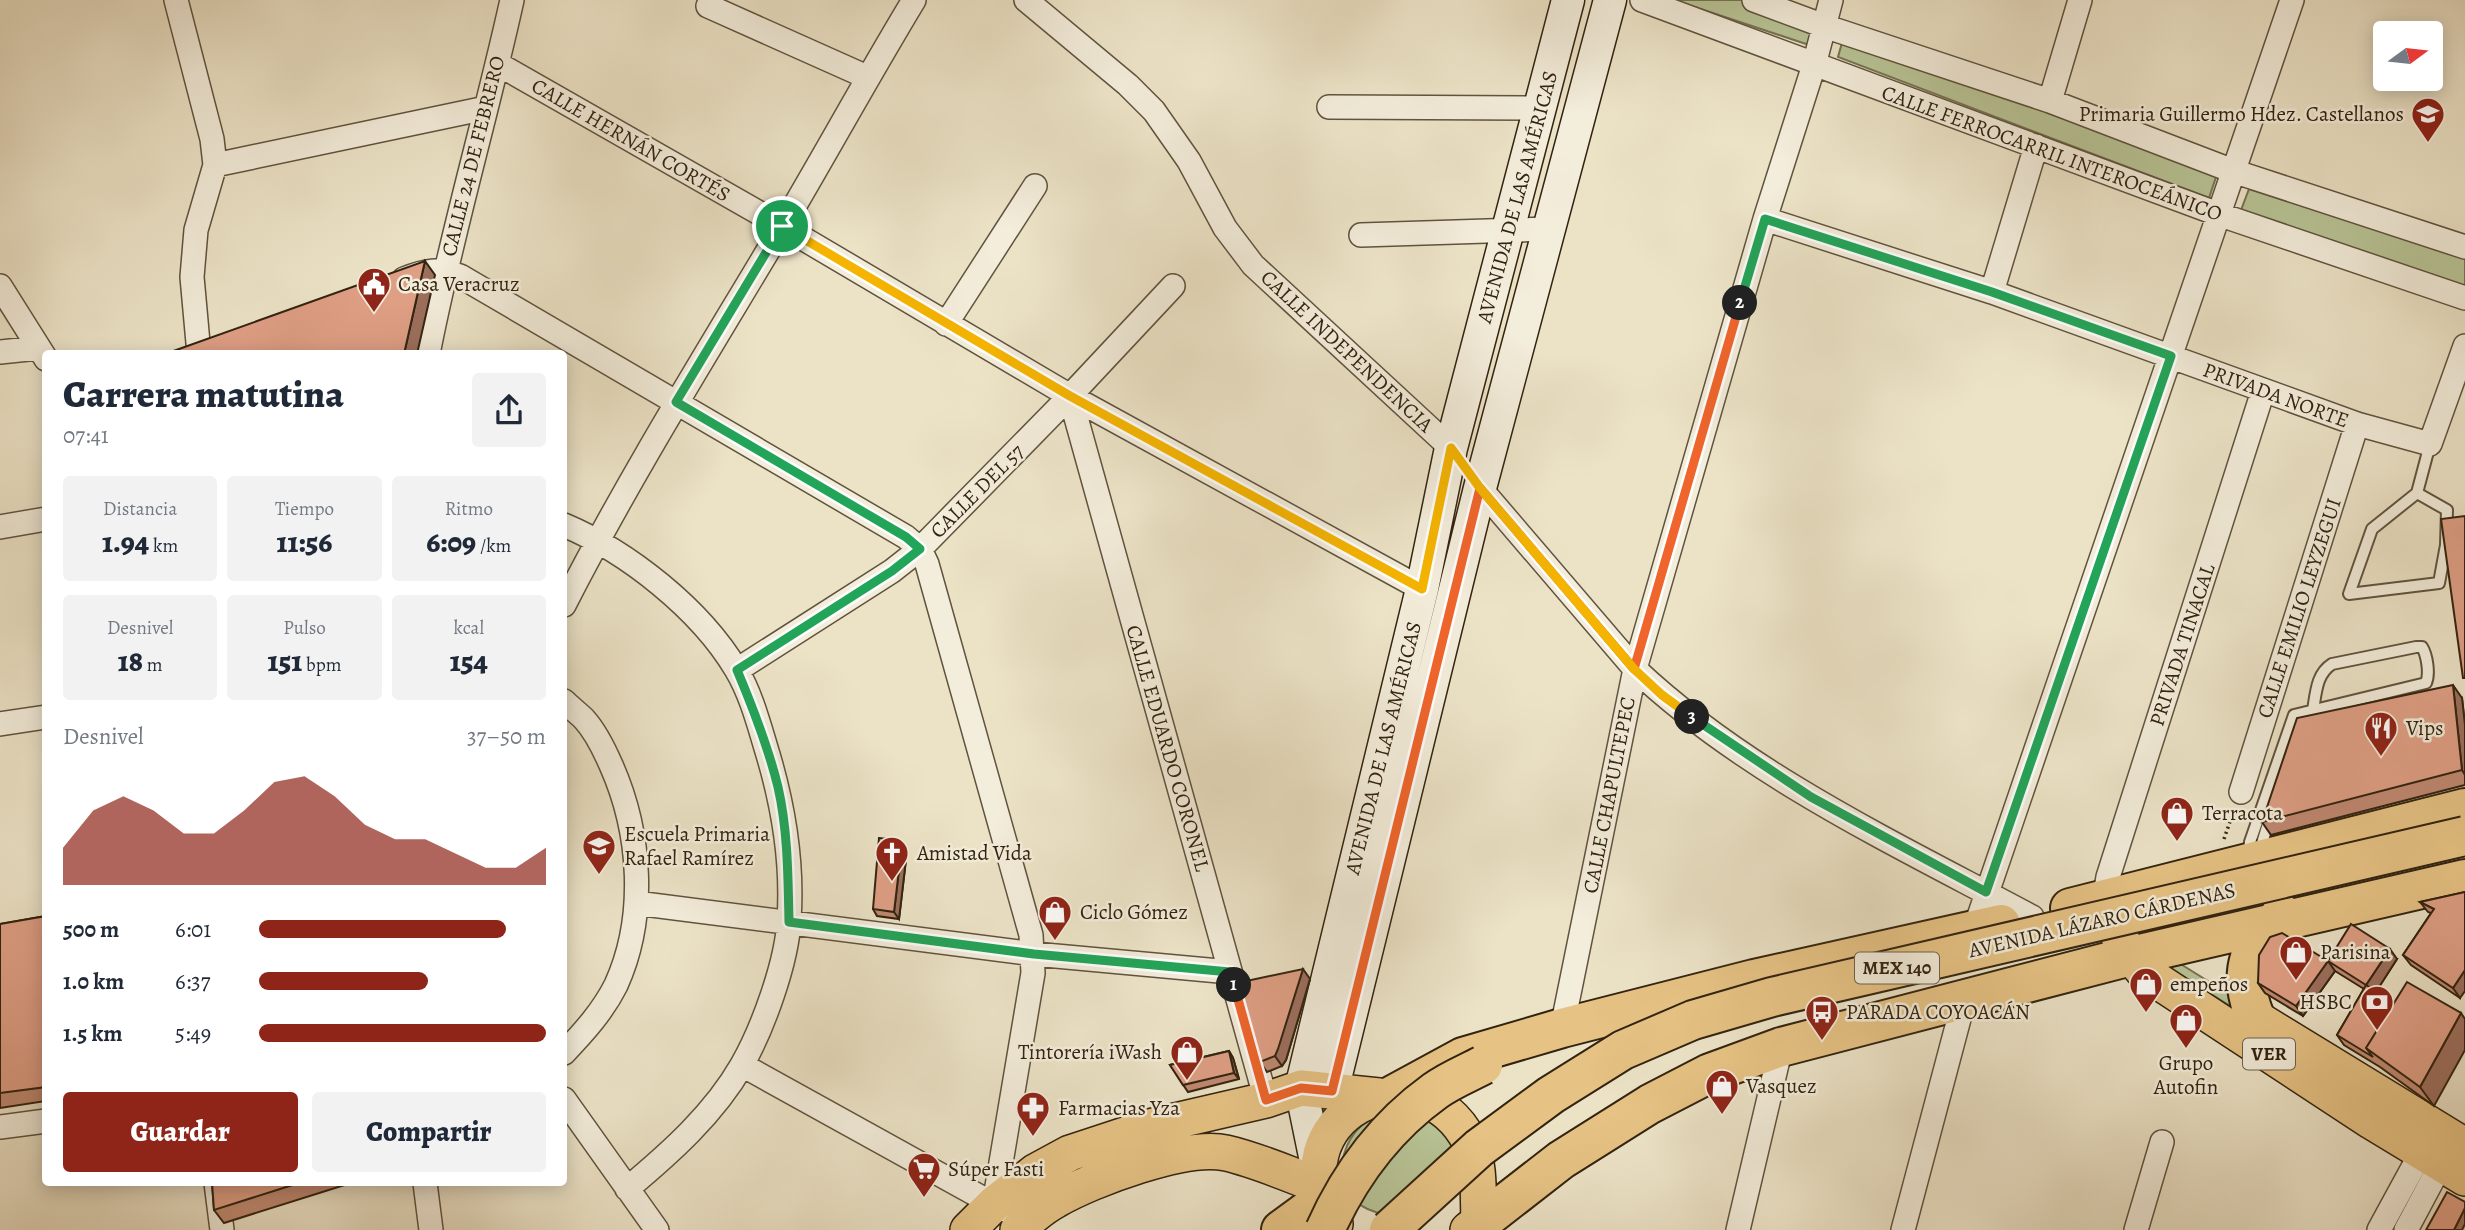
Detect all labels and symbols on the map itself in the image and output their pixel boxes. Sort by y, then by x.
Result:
north arrow [2373,21,2443,91]
street label: CALLE 24 DE FEBRERO [435,53,511,259]
street label: AVENIDA DE LAS AMÉRICAS [1470,68,1564,327]
street label: CALLE HERNÁN CORTÉS [526,72,736,208]
street label: CALLE FERROCARRIL INTEROCEÁNICO [1878,78,2226,228]
school or university icon: Primaria Guillermo Hdez. Castellanos [2409,95,2447,144]
place label: Primaria Guillermo Hdez. Castellanos [2079,100,2404,128]
pin [752,196,812,256]
street label: CALLE INDEPENDENCIA [1255,264,1440,439]
public building icon: Casa Veracruz [355,265,393,314]
place label: Casa Veracruz [398,270,520,298]
pin: 2 [1722,286,1758,320]
street label: PRIVADA NORTE [2199,356,2353,434]
street label: CALLE DEL 57 [924,438,1030,544]
street label: CALLE EMILIO LEYZEGUI [2250,494,2348,722]
street label: PRIVADA TINACAL [2143,560,2222,730]
street label: AVENIDA DE LAS AMÉRICAS [1338,619,1428,878]
street label: CALLE EDUARDO CORONEL [1119,622,1217,875]
street label: CALLE CHAPULTEPEC [1576,694,1642,896]
pin: 3 [1674,700,1710,734]
restaurant icon: Vips [2362,709,2400,758]
place label: Vips [2405,714,2443,742]
shop icon: Terracota [2158,794,2196,843]
place label: Terracota [2202,799,2283,827]
place label: Escuela Primaria Rafael Ramírez [624,820,770,872]
school or university icon: Escuela Primaria Rafael Ramírez [580,827,618,876]
church icon: Amistad Vida [873,834,911,883]
place label: Amistad Vida [916,839,1032,867]
street label: AVENIDA LÁZARO CÁRDENAS [1965,876,2238,965]
shop icon: Ciclo Gómez [1036,893,1074,942]
place label: Ciclo Gómez [1080,898,1188,926]
shop icon: Parisina [2277,933,2315,982]
place label: Parisina [2320,938,2391,966]
road number: MEX 140 [1855,952,1939,984]
shop icon: empeños [2127,965,2165,1014]
pin: 1 [1216,968,1252,1002]
place label: empeños [2170,970,2248,998]
bank icon: HSBC [2358,983,2396,1032]
place label: HSBC [2299,988,2352,1016]
bus stop icon: PARADA COYOACÁN [1803,993,1841,1042]
place label: PARADA COYOACÁN [1846,998,2030,1026]
shop icon: Grupo Autofin [2167,1001,2205,1050]
shop icon: Tintorería iWash [1168,1033,1206,1082]
place label: Tintorería iWash [1018,1038,1162,1066]
road number: VER [2243,1038,2295,1070]
place label: Grupo Autofin [2153,1049,2218,1101]
shop icon: Vasquez [1703,1067,1741,1116]
place label: Vasquez [1745,1072,1817,1100]
pharmacy icon: Farmacias Yza [1014,1089,1052,1138]
place label: Farmacias Yza [1058,1094,1180,1122]
supermarket icon: Súper Fasti [905,1150,943,1199]
place label: Súper Fasti [948,1155,1044,1183]

